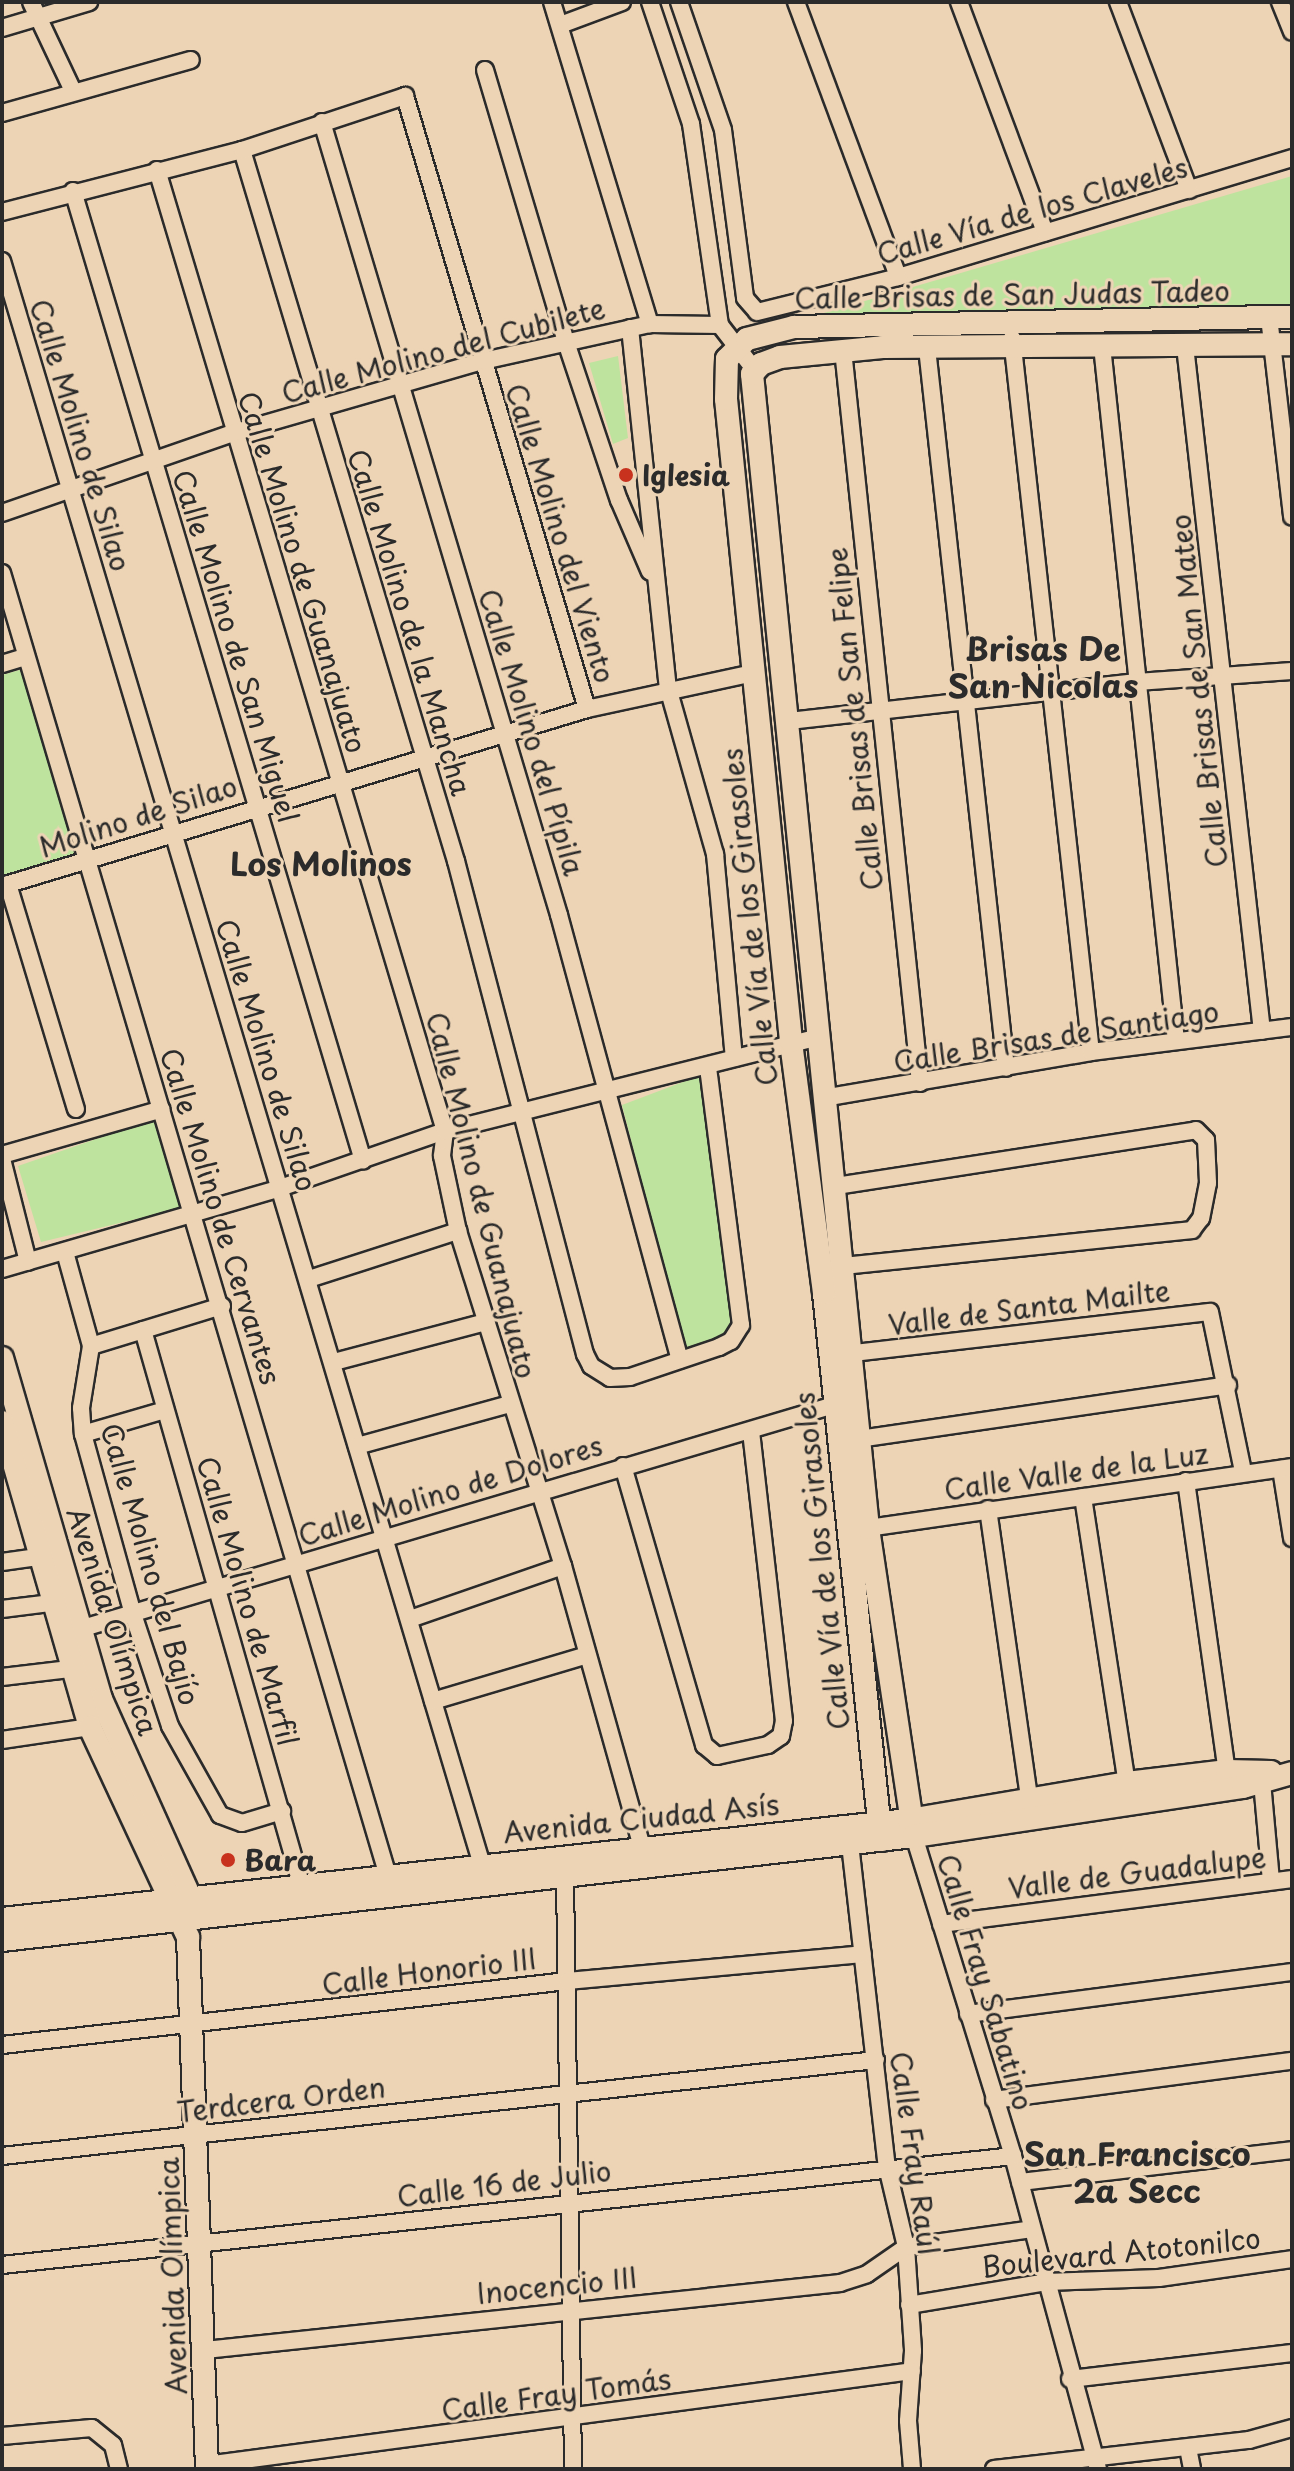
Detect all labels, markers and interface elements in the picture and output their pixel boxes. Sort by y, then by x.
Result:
street label: Calle Vía de los Claveles [871,149,1193,271]
street label: Calle Brisas de San Judas Tadeo [793,273,1231,315]
street label: Calle Molino del Cubilete [278,291,608,409]
street label: Calle Molino de Silao [24,295,138,575]
street label: Calle Molino del Viento [500,380,622,686]
street label: Calle Molino de Guanajuato [232,387,374,757]
street label: Calle Molino de la Mancha [342,446,478,798]
place label: Iglesia [642,458,730,492]
street label: Calle Molino de San Miguel [166,466,306,826]
marker: Iglesia [617,466,635,484]
street label: Calle Brisas de San Mateo [1163,512,1233,870]
street label: Calle Brisas de San Felipe [819,544,889,894]
street label: Calle Molino del Pípila [472,584,592,880]
district label: Brisas De San Nicolas [948,630,1138,705]
street label: Calle Vía de los Girasoles [715,746,783,1088]
street label: Molino de Silao [35,768,241,864]
district label: Los Molinos [229,844,413,882]
street label: Calle Molino de Silao [210,915,324,1195]
street label: Calle Brisas de Santiago [890,993,1222,1079]
street label: Calle Molino de Guanajuato [420,1009,544,1381]
street label: Calle Molino de Cervantes [153,1042,289,1390]
street label: Valle de Santa Mailte [884,1273,1174,1341]
street label: Calle Vía de los Girasoles [787,1390,855,1732]
street label: Calle Molino del Bajío [95,1420,207,1708]
street label: Calle Molino de Dolores [294,1428,606,1552]
street label: Calle Valle de la Luz [940,1436,1212,1506]
street label: Calle Molino de Marfil [190,1451,306,1751]
street label: Avenida Olímpica [61,1504,165,1738]
street label: Avenida Ciudad Asís [501,1787,781,1849]
street label: Valle de Guadalupe [1006,1840,1268,1904]
place label: Bara [244,1843,316,1877]
street label: Calle Fray Sabatino [931,1848,1041,2116]
marker: Bara [219,1851,237,1869]
street label: Calle Honorio III [319,1941,539,2001]
street label: Calle Fray Raúl [884,2048,946,2258]
street label: Terdcera Orden [176,2070,386,2128]
district label: San Francisco 2a Secc [1024,2135,1250,2210]
street label: Calle 16 de Julio [391,2153,617,2213]
street label: Avenida Olímpica [151,2158,193,2394]
street label: Boulevard Atotonilco [980,2221,1262,2283]
street label: Inocencio III [475,2260,639,2310]
street label: Calle Fray Tomás [438,2361,674,2427]

